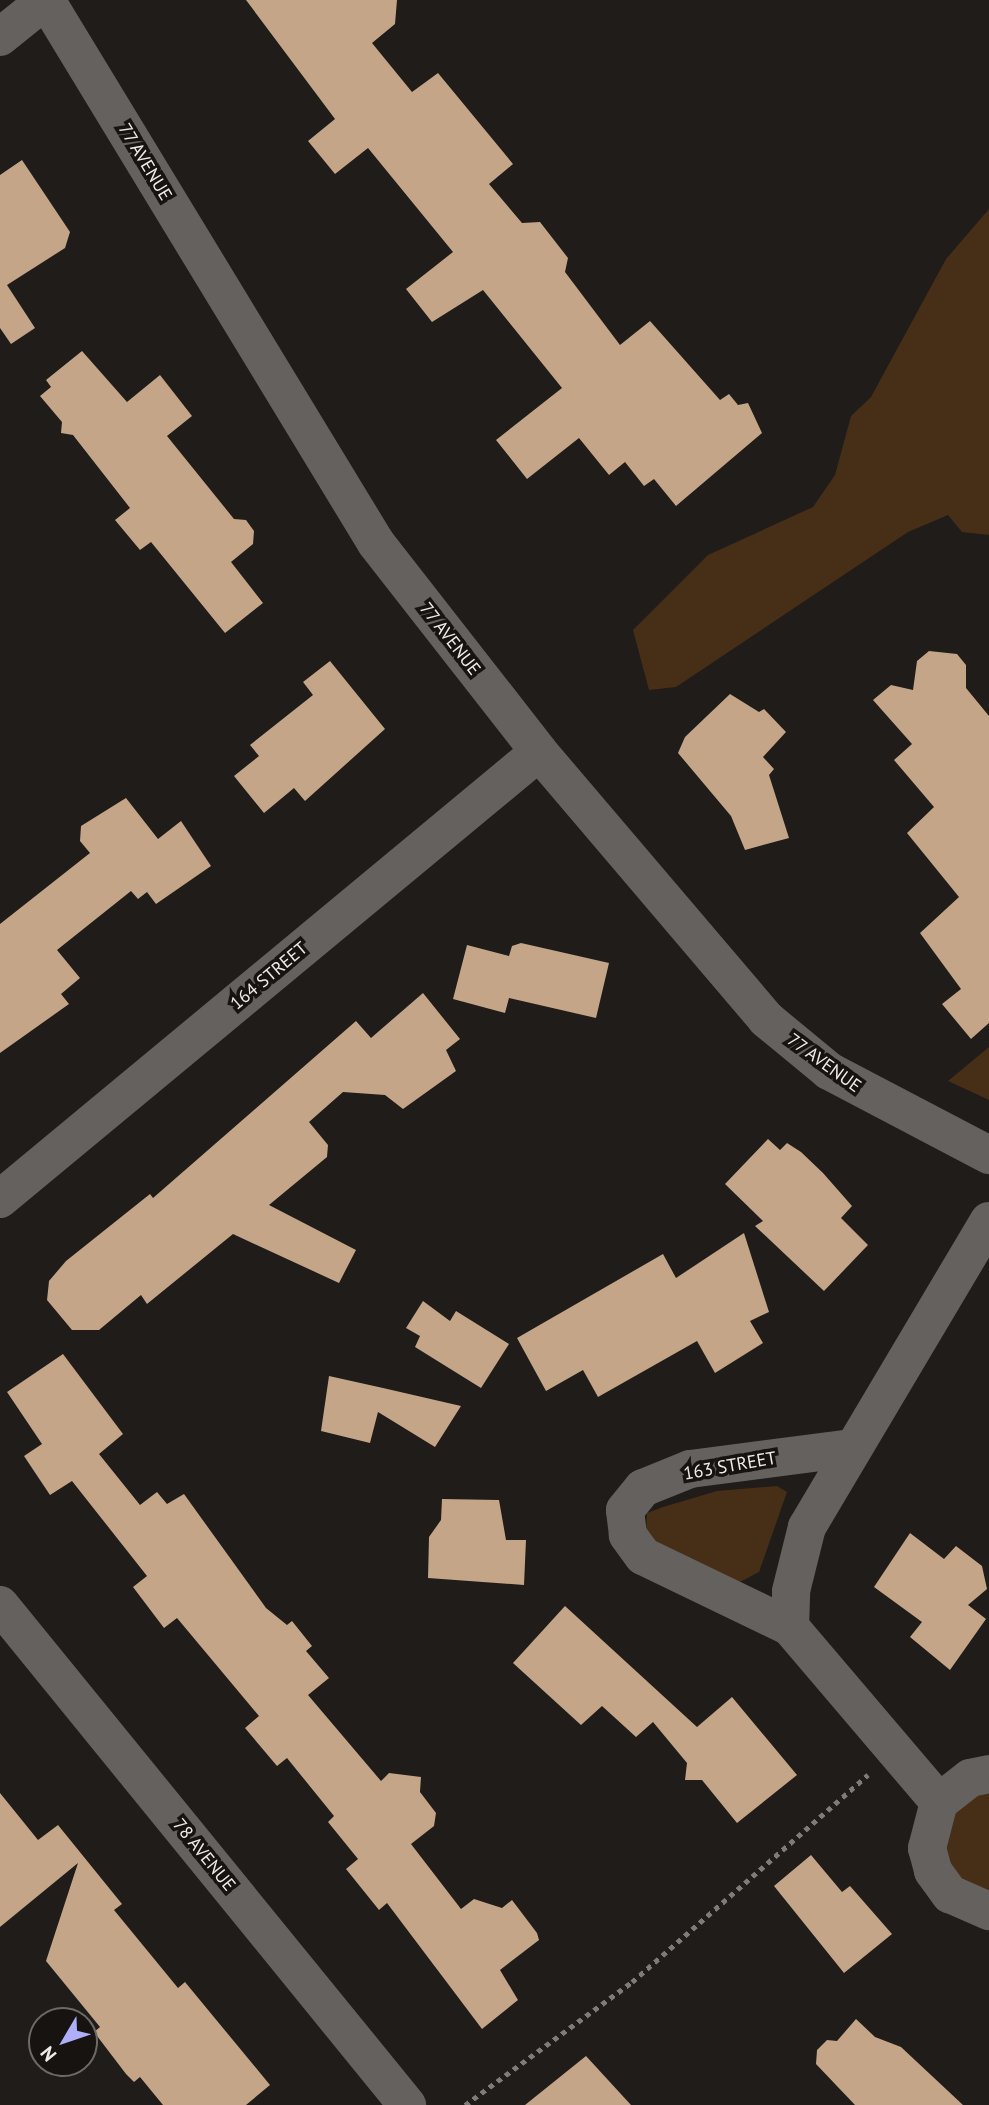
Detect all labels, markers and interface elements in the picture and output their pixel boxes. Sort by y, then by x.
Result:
street label: 77 AVENUE [113,119,177,205]
street label: 77 AVENUE [415,598,485,680]
street label: 164 STREET [226,938,312,1014]
street label: 77 AVENUE [782,1029,866,1097]
street label: 163 STREET [682,1447,778,1485]
street label: 78 AVENUE [168,1814,240,1896]
north arrow [28,2007,98,2077]
text: N [35,2042,61,2066]

